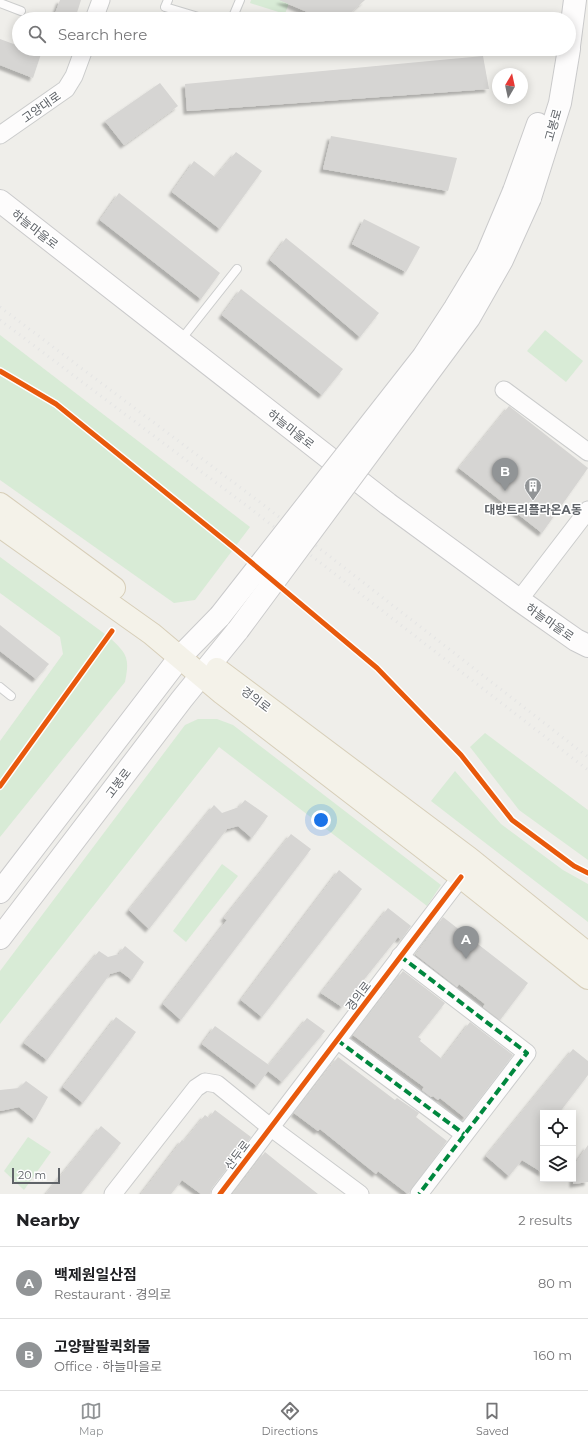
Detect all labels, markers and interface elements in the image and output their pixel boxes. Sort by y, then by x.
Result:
search box [12,12,576,56]
icon: search [26,23,48,45]
text: Search here [58,25,147,44]
north arrow [492,68,528,104]
street label: 고양대로 [19,88,63,126]
street label: 고봉로 [541,107,565,143]
street label: 하늘마을로 [9,206,61,252]
street label: 하늘마을로 [265,406,317,452]
pin: B [492,458,518,491]
building icon: 대방트리플라온A동 [523,476,543,501]
place label: 대방트리플라온A동 [484,502,582,517]
street label: 하늘마을로 [523,600,577,644]
street label: 경의로 [238,683,274,715]
street label: 고봉로 [102,765,134,801]
your location [311,810,331,830]
pin: A [453,926,479,959]
street label: 경의로 [342,978,374,1014]
map controls [540,1110,576,1182]
button: locate [540,1110,576,1146]
street label: 산두로 [221,1137,253,1173]
button: layers [540,1146,576,1182]
scale bar [12,1166,60,1185]
text: 20 m [18,1168,46,1182]
text: Nearby [16,1210,80,1230]
text: 2 results [518,1212,572,1228]
text: 백제원일산점 [54,1265,137,1284]
text: A [24,1275,34,1291]
text: 80 m [538,1275,572,1291]
text: Restaurant · 경의로 [54,1286,171,1302]
text: 고양팔팔퀵화물 [54,1337,151,1356]
text: B [24,1347,34,1363]
text: 160 m [534,1347,572,1363]
text: Office · 하늘마을로 [54,1358,162,1374]
tab: Map [79,1400,103,1438]
tab: Directions [262,1400,318,1438]
tab: Saved [476,1400,509,1438]

